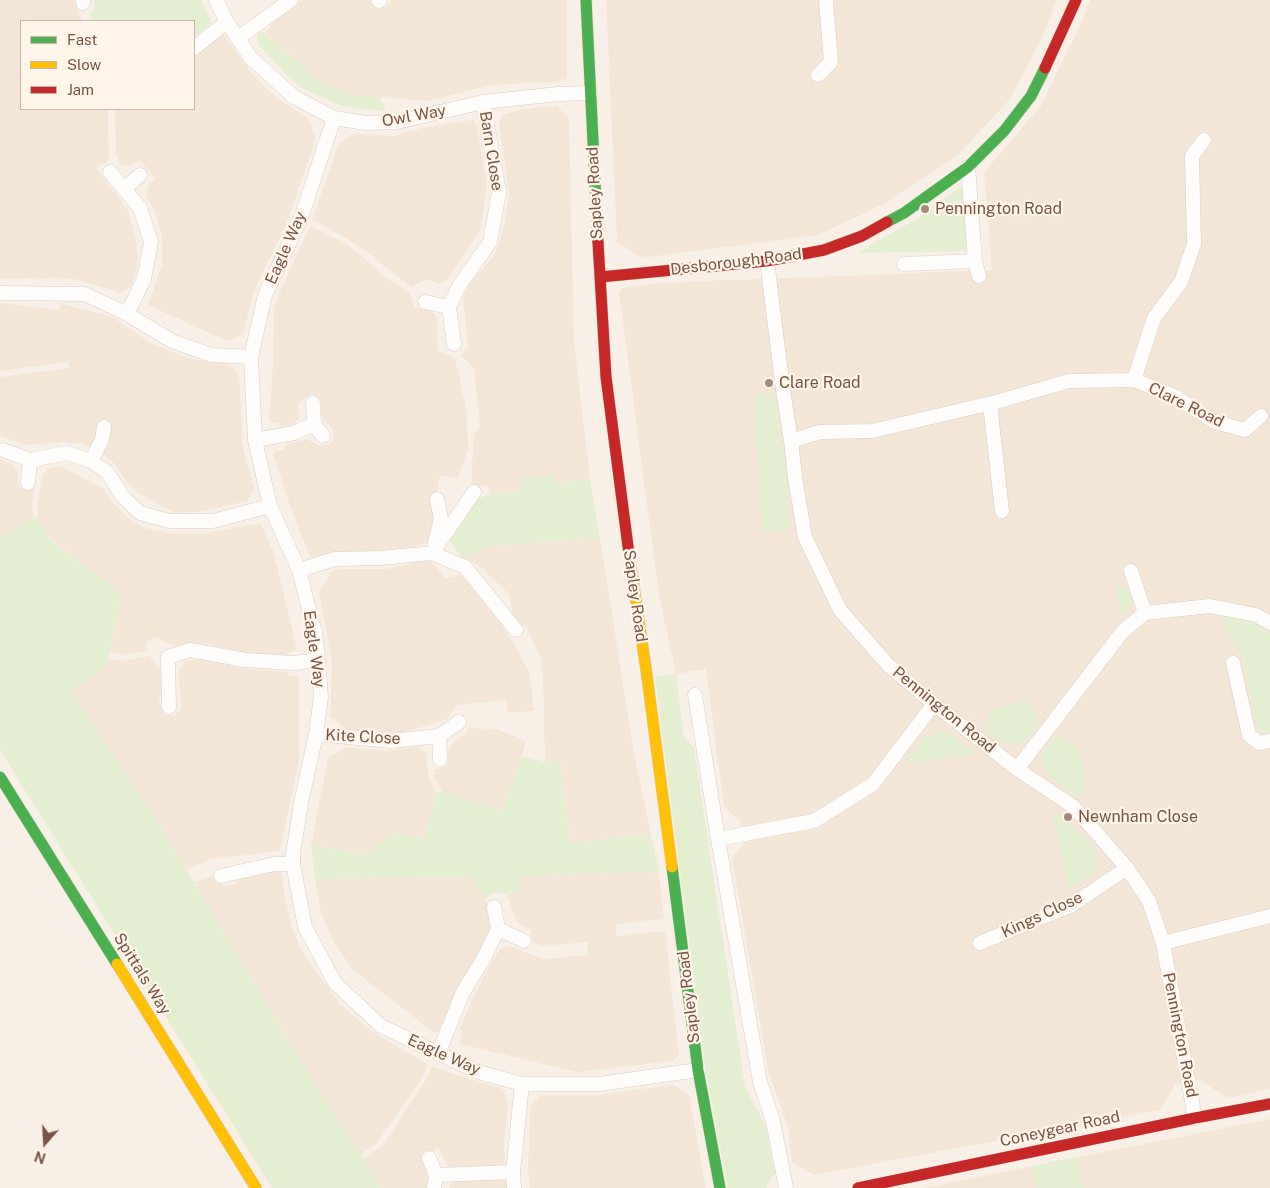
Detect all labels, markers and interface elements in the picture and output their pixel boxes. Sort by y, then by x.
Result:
legend [20,20,195,110]
text: Fast [67,31,97,48]
text: Slow [67,56,101,73]
text: Jam [67,81,94,98]
street label: Owl Way [380,101,448,131]
street label: Barn Close [475,110,507,192]
street label: Sapley Road [583,146,607,240]
place label: Pennington Road [935,199,1062,219]
marker: Pennington Road [919,203,931,215]
street label: Eagle Way [261,209,311,287]
street label: Desborough Road [669,244,803,280]
place label: Clare Road [779,373,861,393]
marker: Clare Road [763,377,775,389]
street label: Clare Road [1145,378,1227,432]
street label: Sapley Road [619,549,651,643]
street label: Eagle Way [299,609,329,689]
street label: Pennington Road [889,663,999,757]
street label: Kite Close [325,725,401,749]
place label: Newnham Close [1078,807,1198,827]
marker: Newnham Close [1062,811,1074,823]
street label: Kings Close [998,888,1086,942]
street label: Spittals Way [109,929,175,1019]
street label: Sapley Road [674,950,704,1044]
street label: Pennington Road [1158,971,1202,1099]
street label: Eagle Way [405,1030,483,1080]
street label: Coneygear Road [998,1107,1122,1151]
north arrow [20,1118,70,1168]
text: N [32,1148,48,1167]

